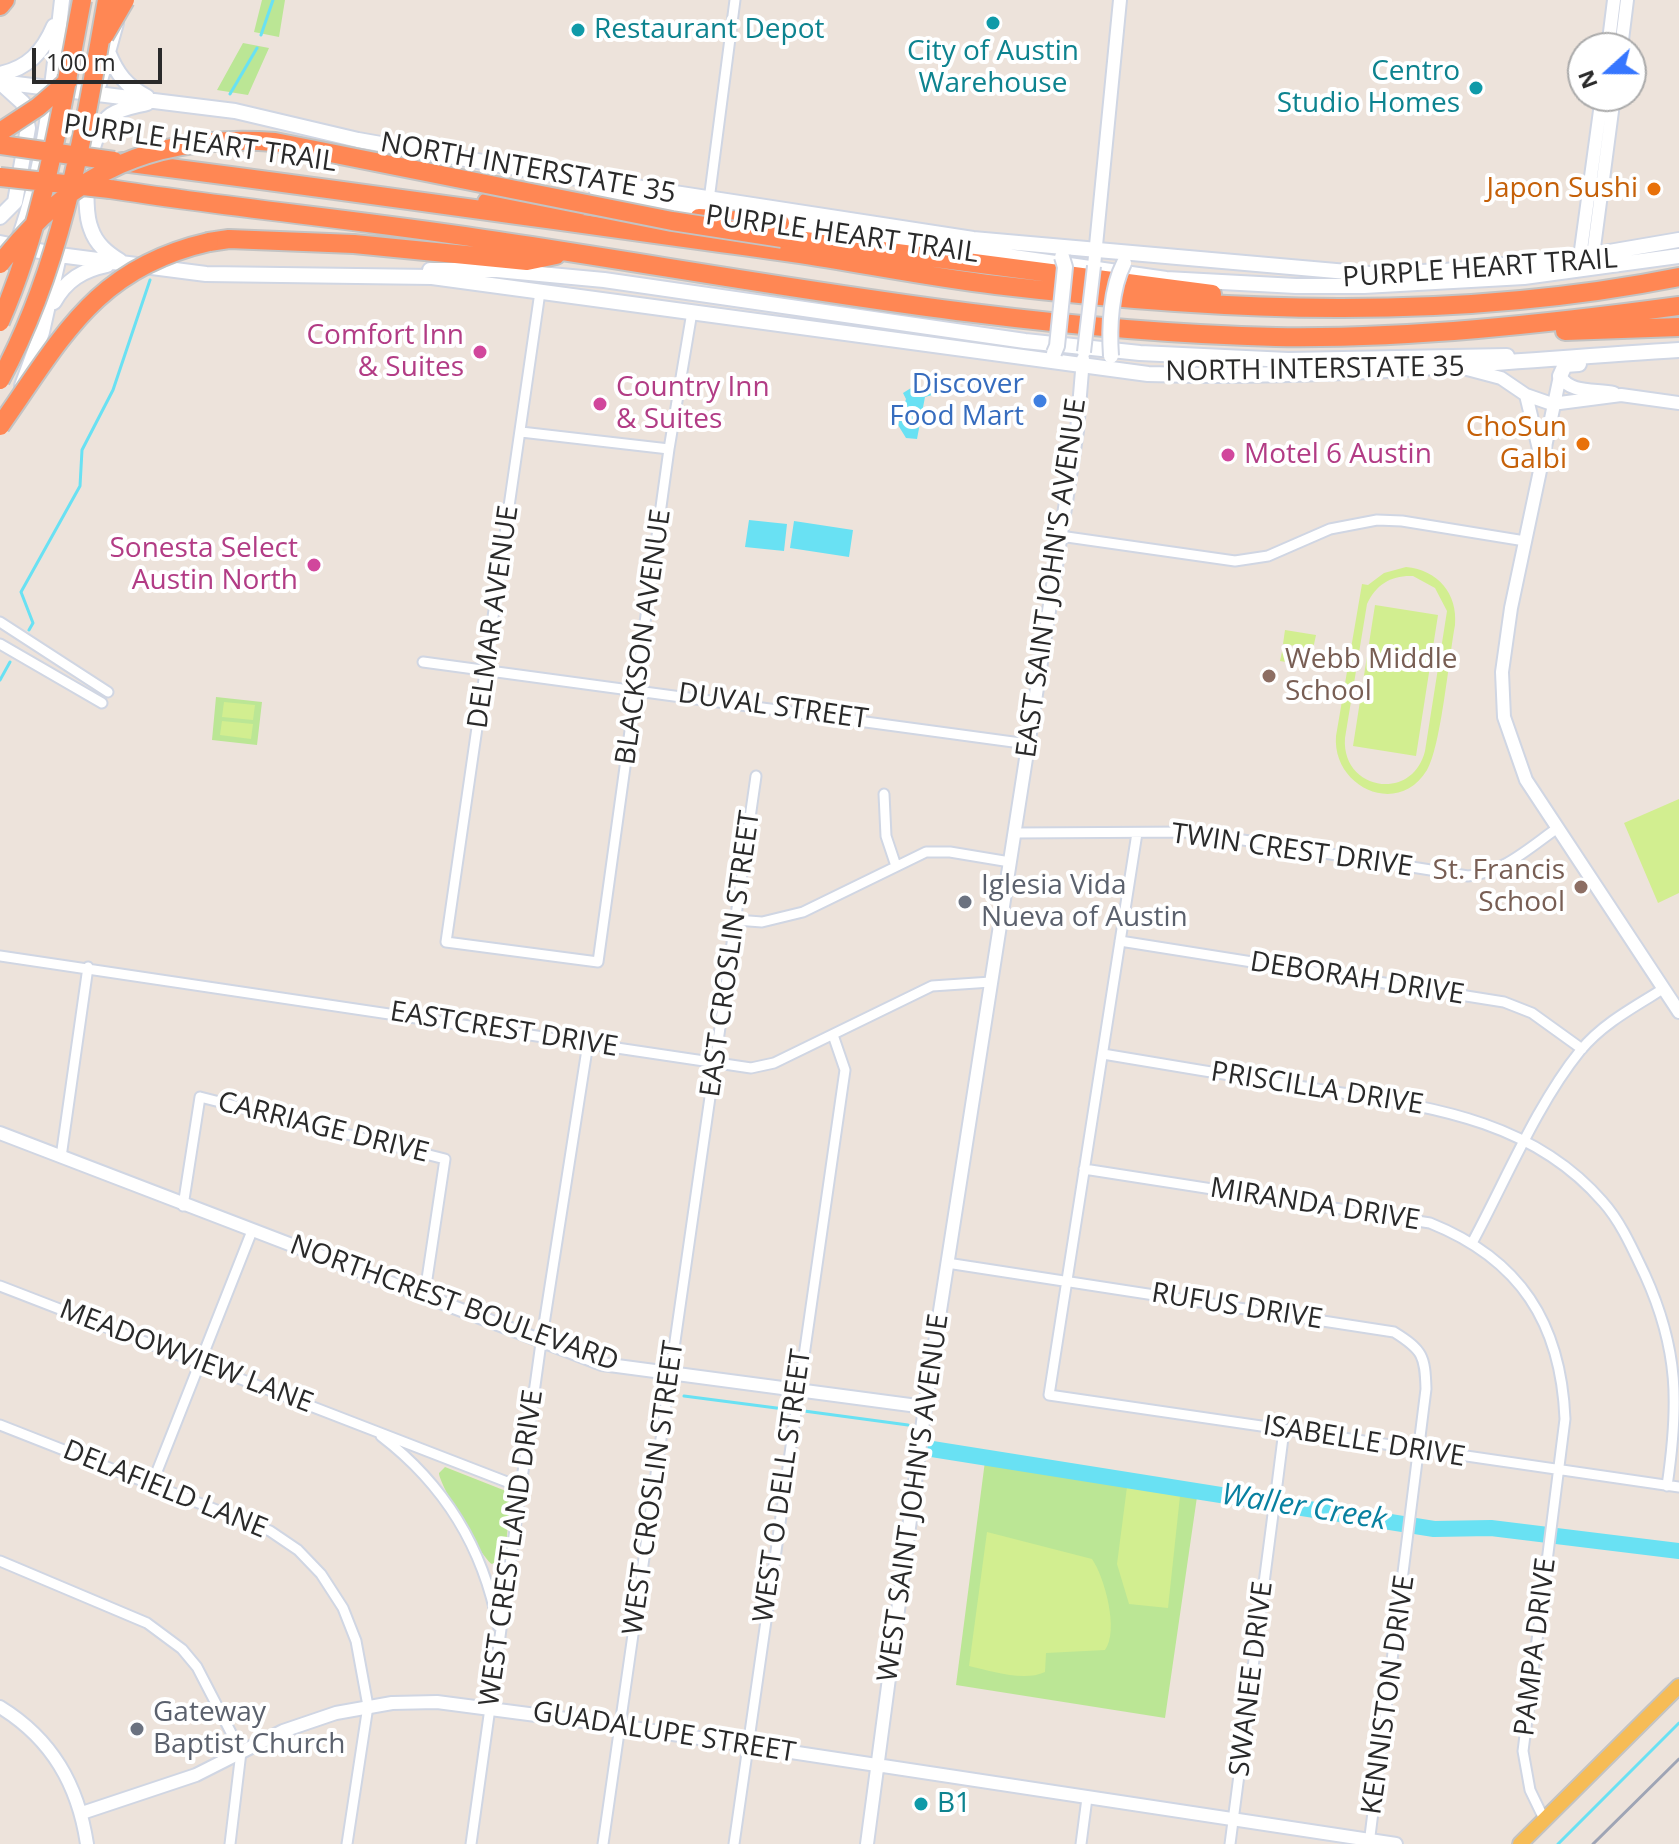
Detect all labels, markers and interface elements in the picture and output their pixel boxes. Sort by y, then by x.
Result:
place label: Restaurant Depot [594,13,824,47]
marker: City of Austin Warehouse [984,14,1002,32]
marker: Restaurant Depot [569,21,587,39]
scale bar [36,32,166,82]
north arrow [1567,32,1647,112]
place label: City of Austin Warehouse [907,35,1079,101]
text: 100 m [46,45,116,78]
place label: Centro Studio Homes [1277,55,1460,121]
text: N [1569,66,1604,94]
marker: Centro Studio Homes [1467,79,1485,97]
street label: PURPLE HEART TRAIL [61,108,339,180]
street label: NORTH INTERSTATE 35 [378,126,678,212]
place label: Japon Sushi [1486,172,1638,206]
marker: Japon Sushi [1645,180,1663,198]
street label: PURPLE HEART TRAIL [703,199,981,271]
street label: PURPLE HEART TRAIL [1341,243,1619,295]
place label: Comfort Inn & Suites [306,319,464,385]
marker: Comfort Inn & Suites [471,343,489,361]
street label: NORTH INTERSTATE 35 [1165,351,1465,389]
place label: Discover Food Mart [889,368,1024,434]
place label: Country Inn & Suites [616,371,770,437]
marker: Discover Food Mart [1031,392,1049,410]
marker: Country Inn & Suites [591,395,609,413]
street label: EAST SAINT JOHN'S AVENUE [1010,396,1094,760]
place label: ChoSun Galbi [1466,411,1567,477]
marker: ChoSun Galbi [1574,435,1592,453]
place label: Motel 6 Austin [1244,438,1432,472]
marker: Motel 6 Austin [1219,446,1237,464]
street label: DELMAR AVENUE [462,503,526,731]
street label: BLACKSON AVENUE [609,507,679,767]
place label: Sonesta Select Austin North [109,532,298,598]
marker: Sonesta Select Austin North [305,556,323,574]
place label: Webb Middle School [1285,643,1457,709]
marker: Webb Middle School [1260,667,1278,685]
street label: DUVAL STREET [676,677,870,737]
street label: EAST CROSLIN STREET [694,809,768,1099]
street label: TWIN CREST DRIVE [1169,817,1415,885]
place label: St. Francis School [1433,854,1565,920]
place label: Iglesia Vida Nueva of Austin [981,869,1188,935]
marker: St. Francis School [1572,878,1590,896]
marker: Iglesia Vida Nueva of Austin [956,893,974,911]
street label: DEBORAH DRIVE [1248,945,1466,1013]
street label: EASTCREST DRIVE [388,995,620,1065]
street label: PRISCILLA DRIVE [1208,1056,1426,1122]
street label: CARRIAGE DRIVE [214,1086,432,1170]
street label: MIRANDA DRIVE [1208,1172,1422,1238]
street label: NORTHCREST BOULEVARD [285,1229,623,1379]
street label: RUFUS DRIVE [1149,1277,1325,1337]
street label: MEADOWVIEW LANE [55,1293,317,1421]
street label: WEST SAINT JOHN'S AVENUE [872,1312,956,1684]
street label: WEST CROSLIN STREET [617,1339,691,1637]
street label: WEST O DELL STREET [747,1347,819,1625]
street label: WEST CRESTLAND DRIVE [473,1388,551,1708]
street label: ISABELLE DRIVE [1261,1409,1467,1475]
street label: DELAFIELD LANE [58,1434,272,1546]
water label: Waller Creek [1219,1477,1389,1539]
street label: PAMPA DRIVE [1508,1556,1564,1738]
street label: KENNISTON DRIVE [1356,1573,1422,1817]
street label: SWANEE DRIVE [1223,1580,1281,1778]
place label: Gateway Baptist Church [153,1696,345,1762]
street label: GUADALUPE STREET [530,1696,798,1770]
marker: Gateway Baptist Church [128,1720,146,1738]
place label: B1 [937,1787,971,1821]
marker: B1 [912,1795,930,1813]

